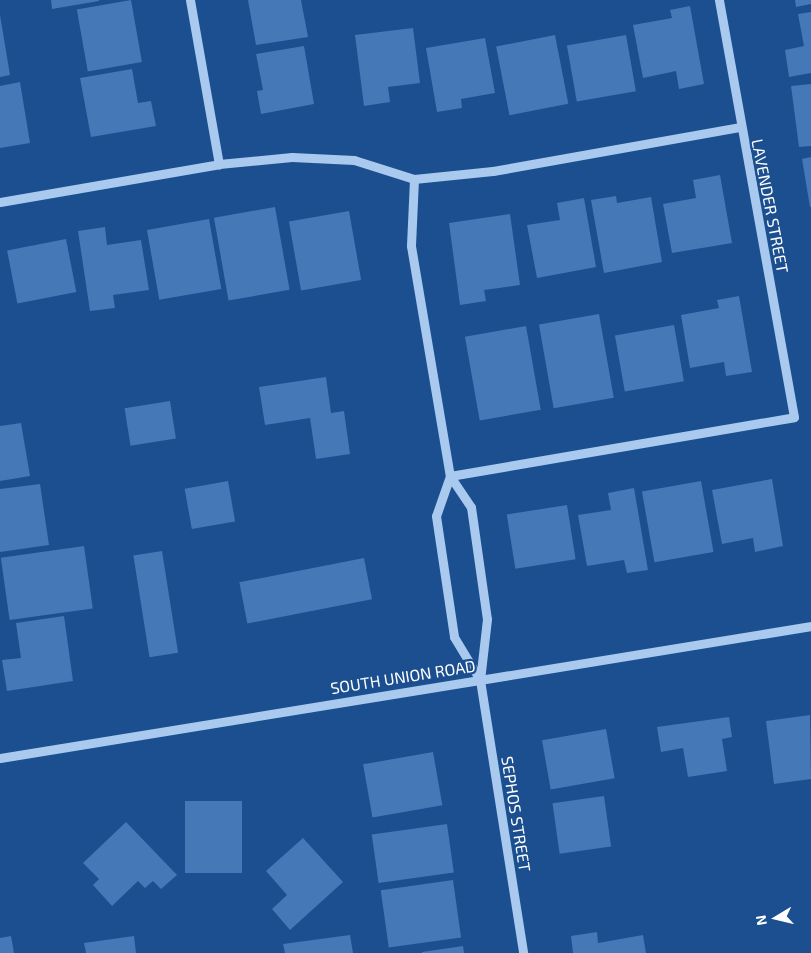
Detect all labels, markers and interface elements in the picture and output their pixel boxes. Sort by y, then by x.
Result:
street label: LAVENDER STREET [748,137,792,275]
street label: SOUTH UNION ROAD [329,656,477,698]
street label: SEPHOS STREET [497,755,535,873]
north arrow [751,893,801,943]
text: N [752,914,770,927]

